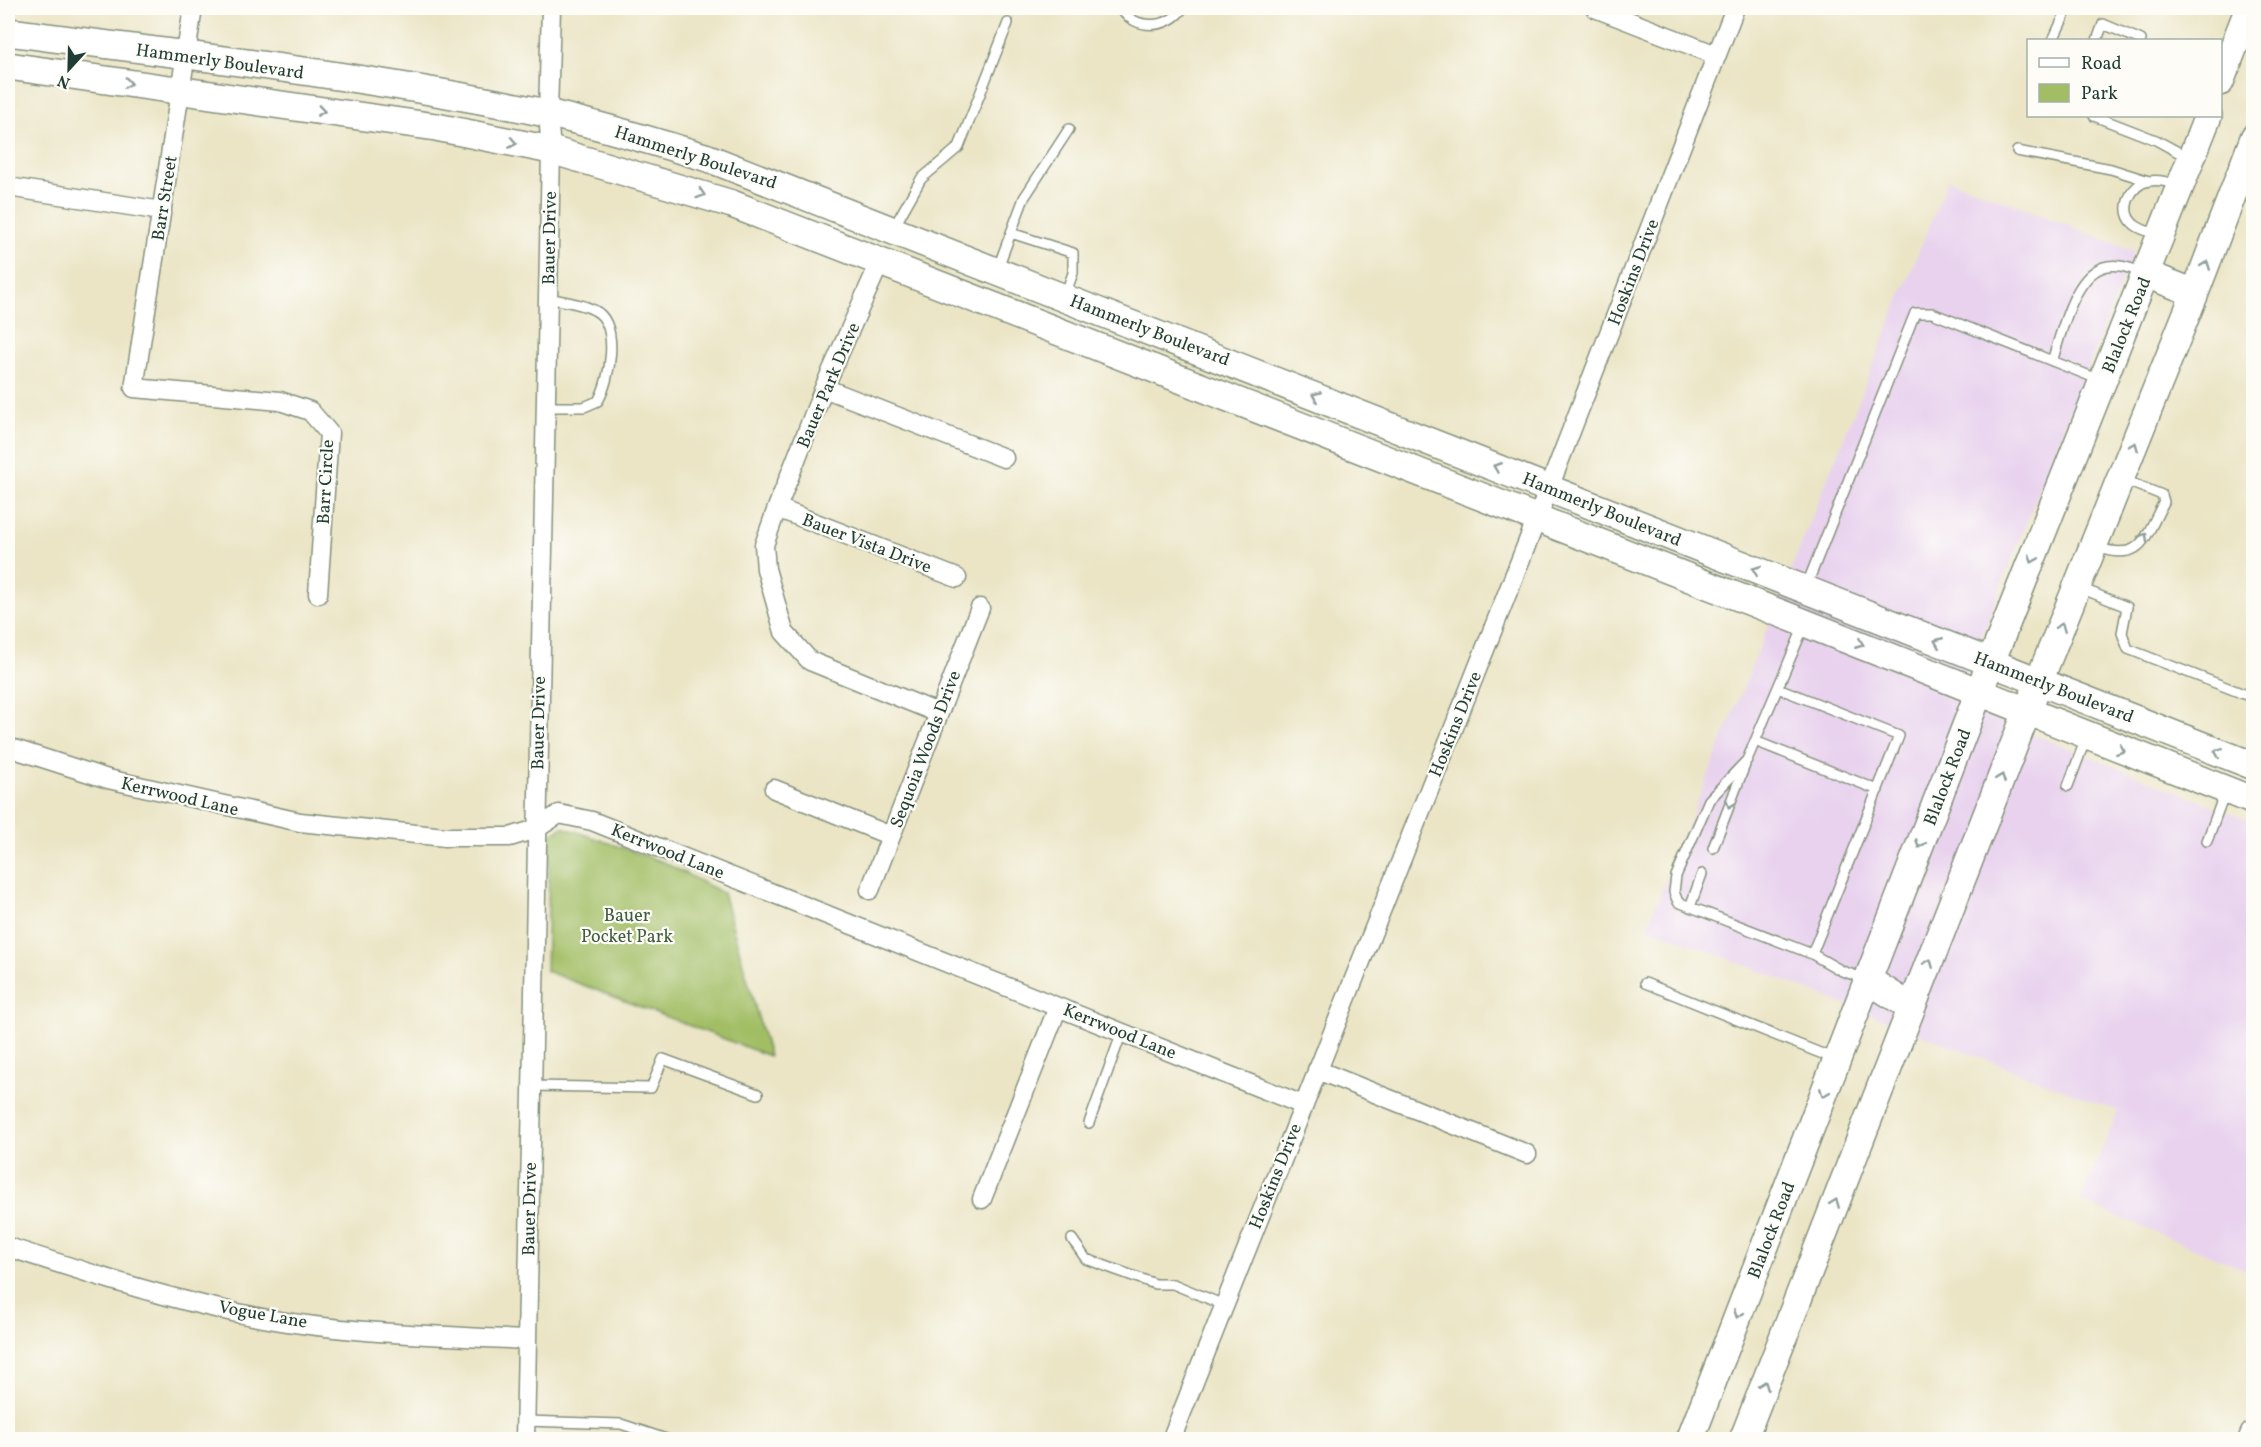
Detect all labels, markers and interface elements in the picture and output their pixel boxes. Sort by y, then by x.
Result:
street label: Hammerly Boulevard [134,38,305,87]
north arrow [39,39,99,99]
legend [2027,39,2222,117]
text: Road [2081,52,2122,77]
text: N [54,69,74,93]
one-way arrow [123,76,132,88]
text: Park [2081,82,2118,107]
one-way arrow [316,104,325,116]
street label: Hammerly Boulevard [611,120,780,197]
one-way arrow [508,136,518,149]
street label: Barr Street [146,154,185,243]
one-way arrow [695,187,706,199]
street label: Bauer Drive [537,191,564,285]
street label: Hoskins Drive [1603,216,1666,329]
one-way arrow [2199,260,2211,271]
street label: Blalock Road [2097,274,2158,378]
street label: Hammerly Boulevard [1066,289,1233,373]
street label: Bauer Park Drive [792,319,867,452]
one-way arrow [1311,390,1321,403]
street label: Barr Circle [312,439,341,525]
one-way arrow [2127,441,2139,452]
one-way arrow [1492,462,1503,474]
street label: Hammerly Boulevard [1518,467,1685,554]
street label: Bauer Vista Drive [798,508,935,581]
one-way arrow [2137,533,2148,544]
one-way arrow [2028,553,2040,564]
one-way arrow [1752,565,1763,577]
one-way arrow [2054,622,2066,633]
one-way arrow [1853,637,1864,649]
one-way arrow [1933,637,1944,649]
street label: Hammerly Boulevard [1970,646,2137,730]
street label: Sequoia Woods Drive [885,667,968,832]
street label: Hoskins Drive [1424,668,1489,781]
street label: Bauer Drive [526,676,553,770]
street label: Blalock Road [1918,725,1978,830]
one-way arrow [2115,742,2126,755]
one-way arrow [2213,747,2224,759]
street label: Kerrwood Lane [118,772,241,823]
one-way arrow [1994,774,2006,785]
one-way arrow [1725,798,1737,809]
street label: Kerrwood Lane [607,818,728,886]
one-way arrow [1915,838,1927,849]
park label: Bauer Pocket Park [581,904,673,950]
one-way arrow [1922,958,1934,969]
street label: Kerrwood Lane [1059,998,1180,1066]
one-way arrow [1819,1087,1831,1098]
street label: Hoskins Drive [1244,1120,1309,1233]
street label: Bauer Drive [517,1162,544,1256]
street label: Blalock Road [1742,1178,1802,1283]
one-way arrow [1828,1199,1840,1210]
street label: Vogue Lane [216,1295,309,1336]
one-way arrow [1733,1308,1746,1319]
one-way arrow [1757,1380,1769,1391]

